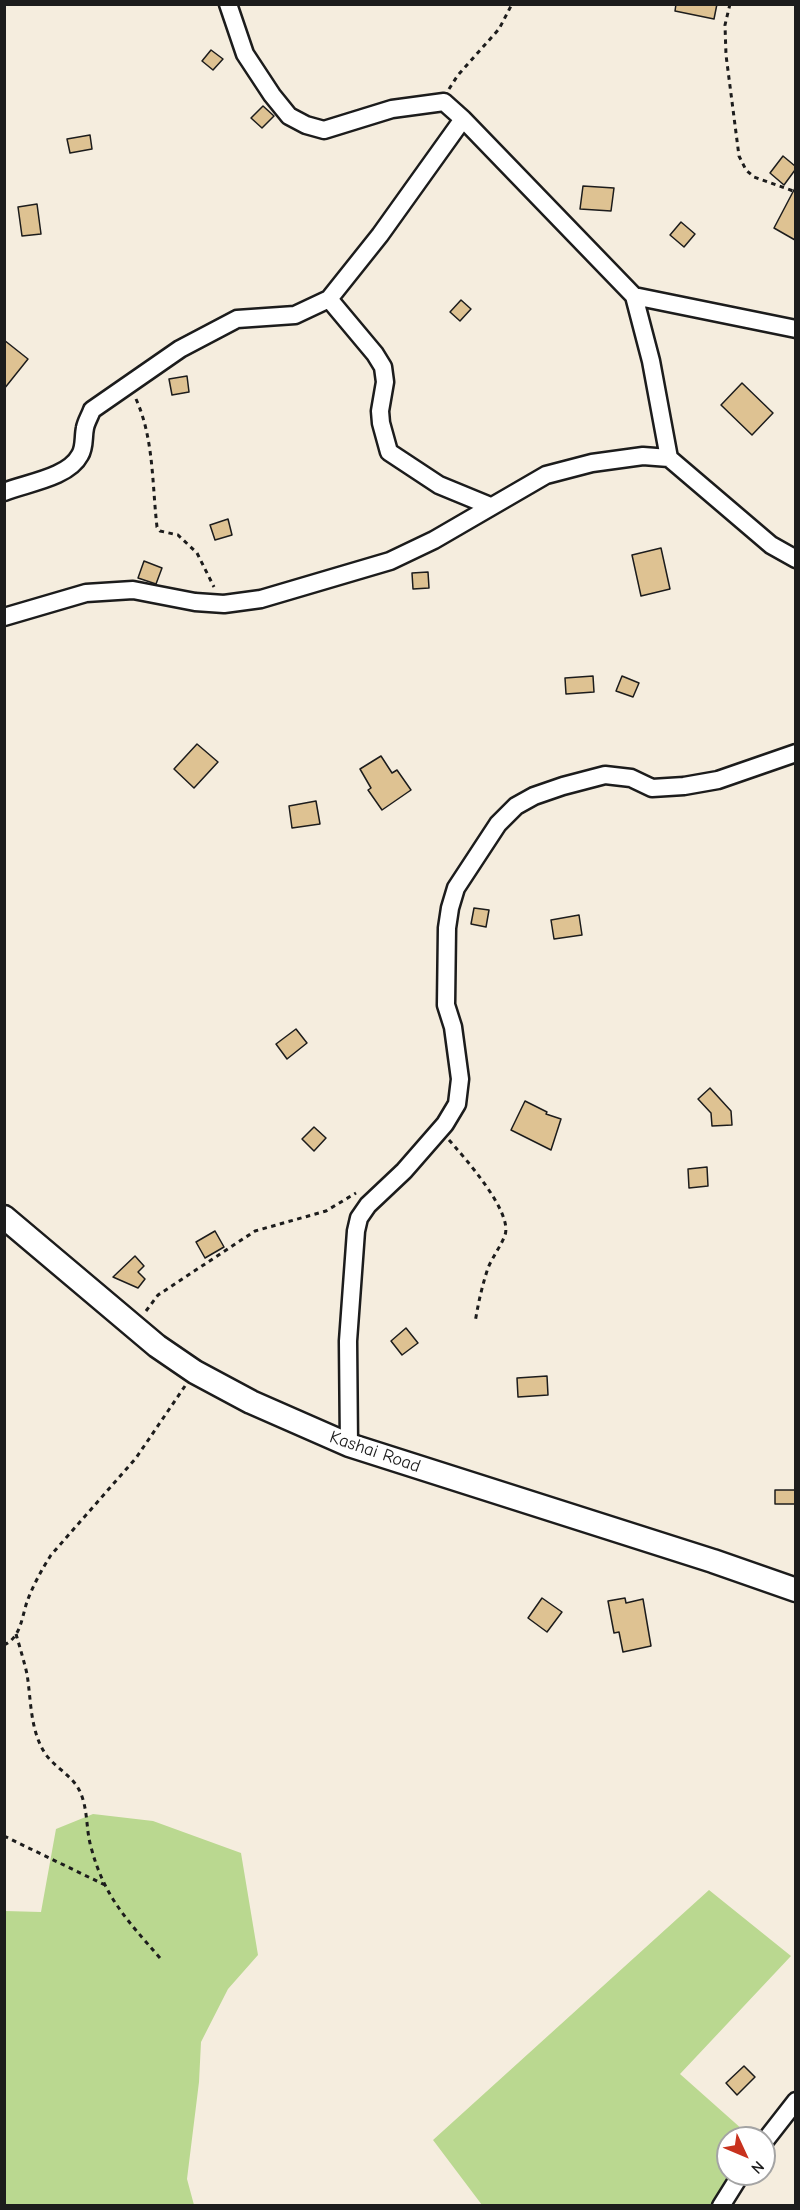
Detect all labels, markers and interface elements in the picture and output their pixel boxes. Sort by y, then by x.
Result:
street label: Kashai Road [327,1426,423,1478]
north arrow [716,2126,776,2186]
text: N [747,2157,768,2177]

